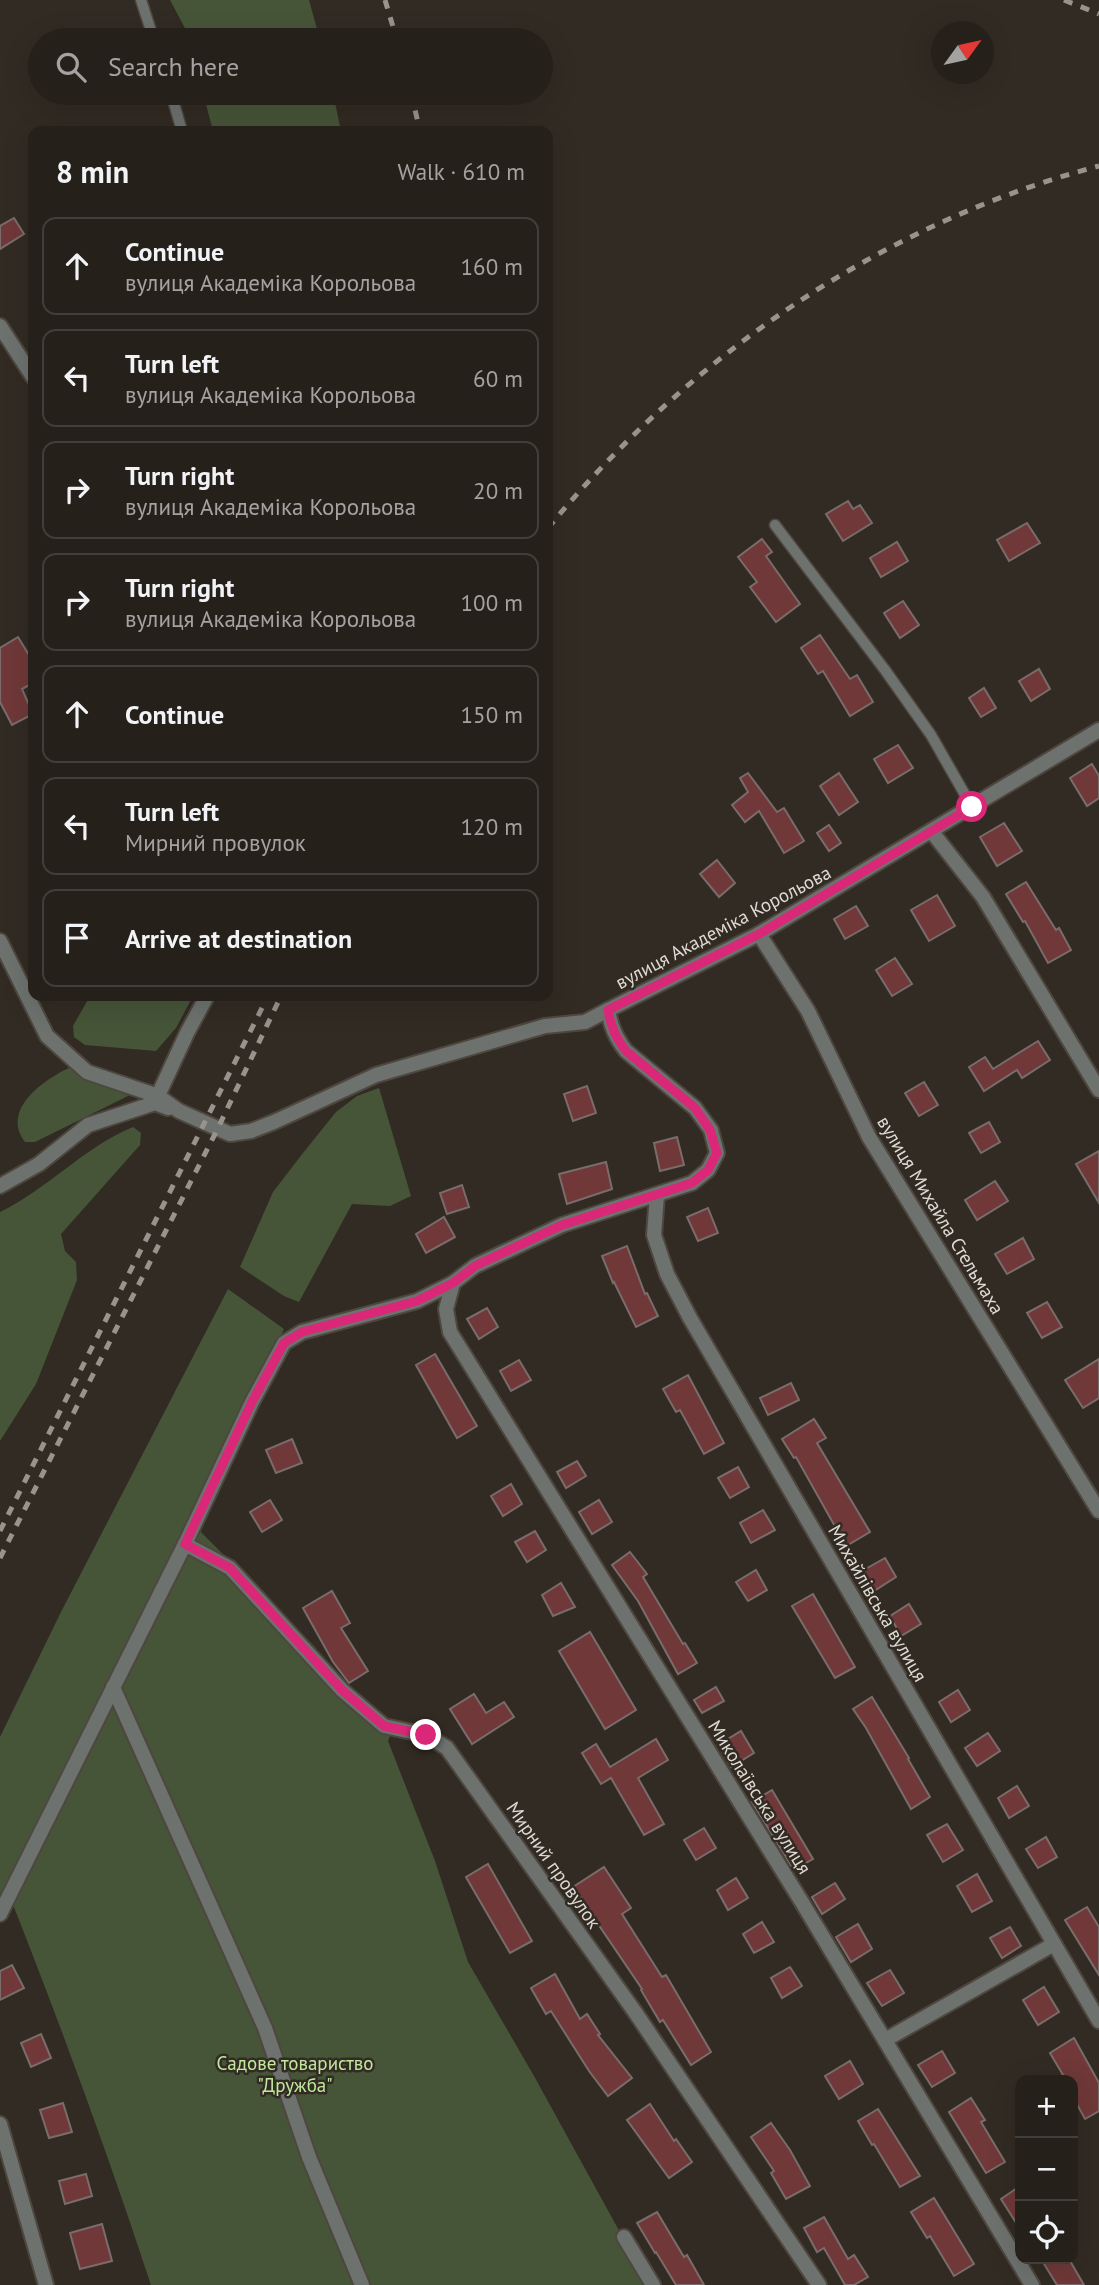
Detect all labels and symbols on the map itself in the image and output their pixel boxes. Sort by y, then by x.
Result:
north arrow [931,21,994,84]
route start [956,791,987,822]
street label: вулиця Академіка Корольова [611,860,835,994]
street label: вулиця Михайла Стельмаха [872,1112,1010,1318]
street label: Михайлівська вулиця [823,1520,933,1686]
street label: Миколаївська вулиця [703,1716,817,1878]
route end [410,1719,441,1750]
street label: Мирний провулок [501,1797,607,1933]
park label: Садове товариство "Дружба" [217,2051,374,2097]

